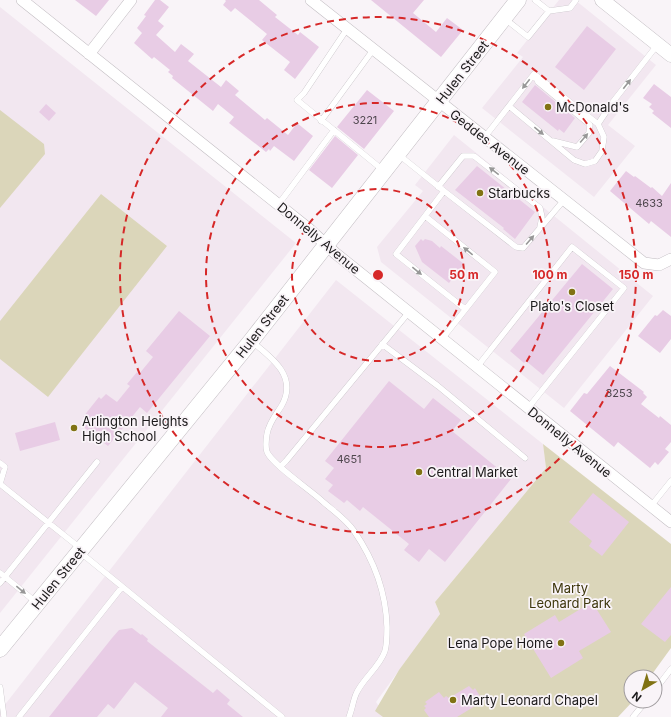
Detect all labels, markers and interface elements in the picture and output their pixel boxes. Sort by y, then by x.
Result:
street label: Hulen Street [432,37,492,107]
one-way arrow [622,78,631,89]
one-way arrow [521,79,530,90]
place label: McDonald's [556,99,629,115]
marker: McDonald's [543,102,553,112]
street label: Geddes Avenue [447,106,533,178]
house number: 3221 [353,113,377,127]
one-way arrow [533,126,544,135]
one-way arrow [580,133,589,143]
one-way arrow [488,167,499,175]
place label: Starbucks [488,185,550,201]
marker: Starbucks [475,188,485,198]
house number: 4633 [635,196,663,210]
street label: Donnelly Avenue [274,199,364,277]
one-way arrow [526,235,535,246]
one-way arrow [463,247,474,256]
one-way arrow [412,266,423,275]
text: 50 m [449,267,479,282]
text: 100 m [532,267,568,282]
text: 150 m [619,267,653,282]
centre of rings [371,268,385,282]
marker: Plato's Closet [567,287,577,297]
street label: Hulen Street [232,291,292,361]
place label: Plato's Closet [530,298,614,314]
house number: 3253 [606,386,633,400]
street label: Donnelly Avenue [525,403,615,481]
place label: Arlington Heights High School [82,413,188,444]
marker: Arlington Heights High School [69,423,79,433]
house number: 4651 [336,452,362,466]
place label: Central Market [427,464,518,480]
marker: Central Market [414,467,424,477]
street label: Hulen Street [28,543,88,613]
park label: Marty Leonard Park [529,580,611,611]
one-way arrow [16,586,26,595]
place label: Lena Pope Home [448,635,553,651]
marker: Lena Pope Home [556,638,566,648]
north arrow [623,669,663,709]
text: N [629,689,644,705]
place label: Marty Leonard Chapel [461,692,598,708]
marker: Marty Leonard Chapel [448,695,458,705]

